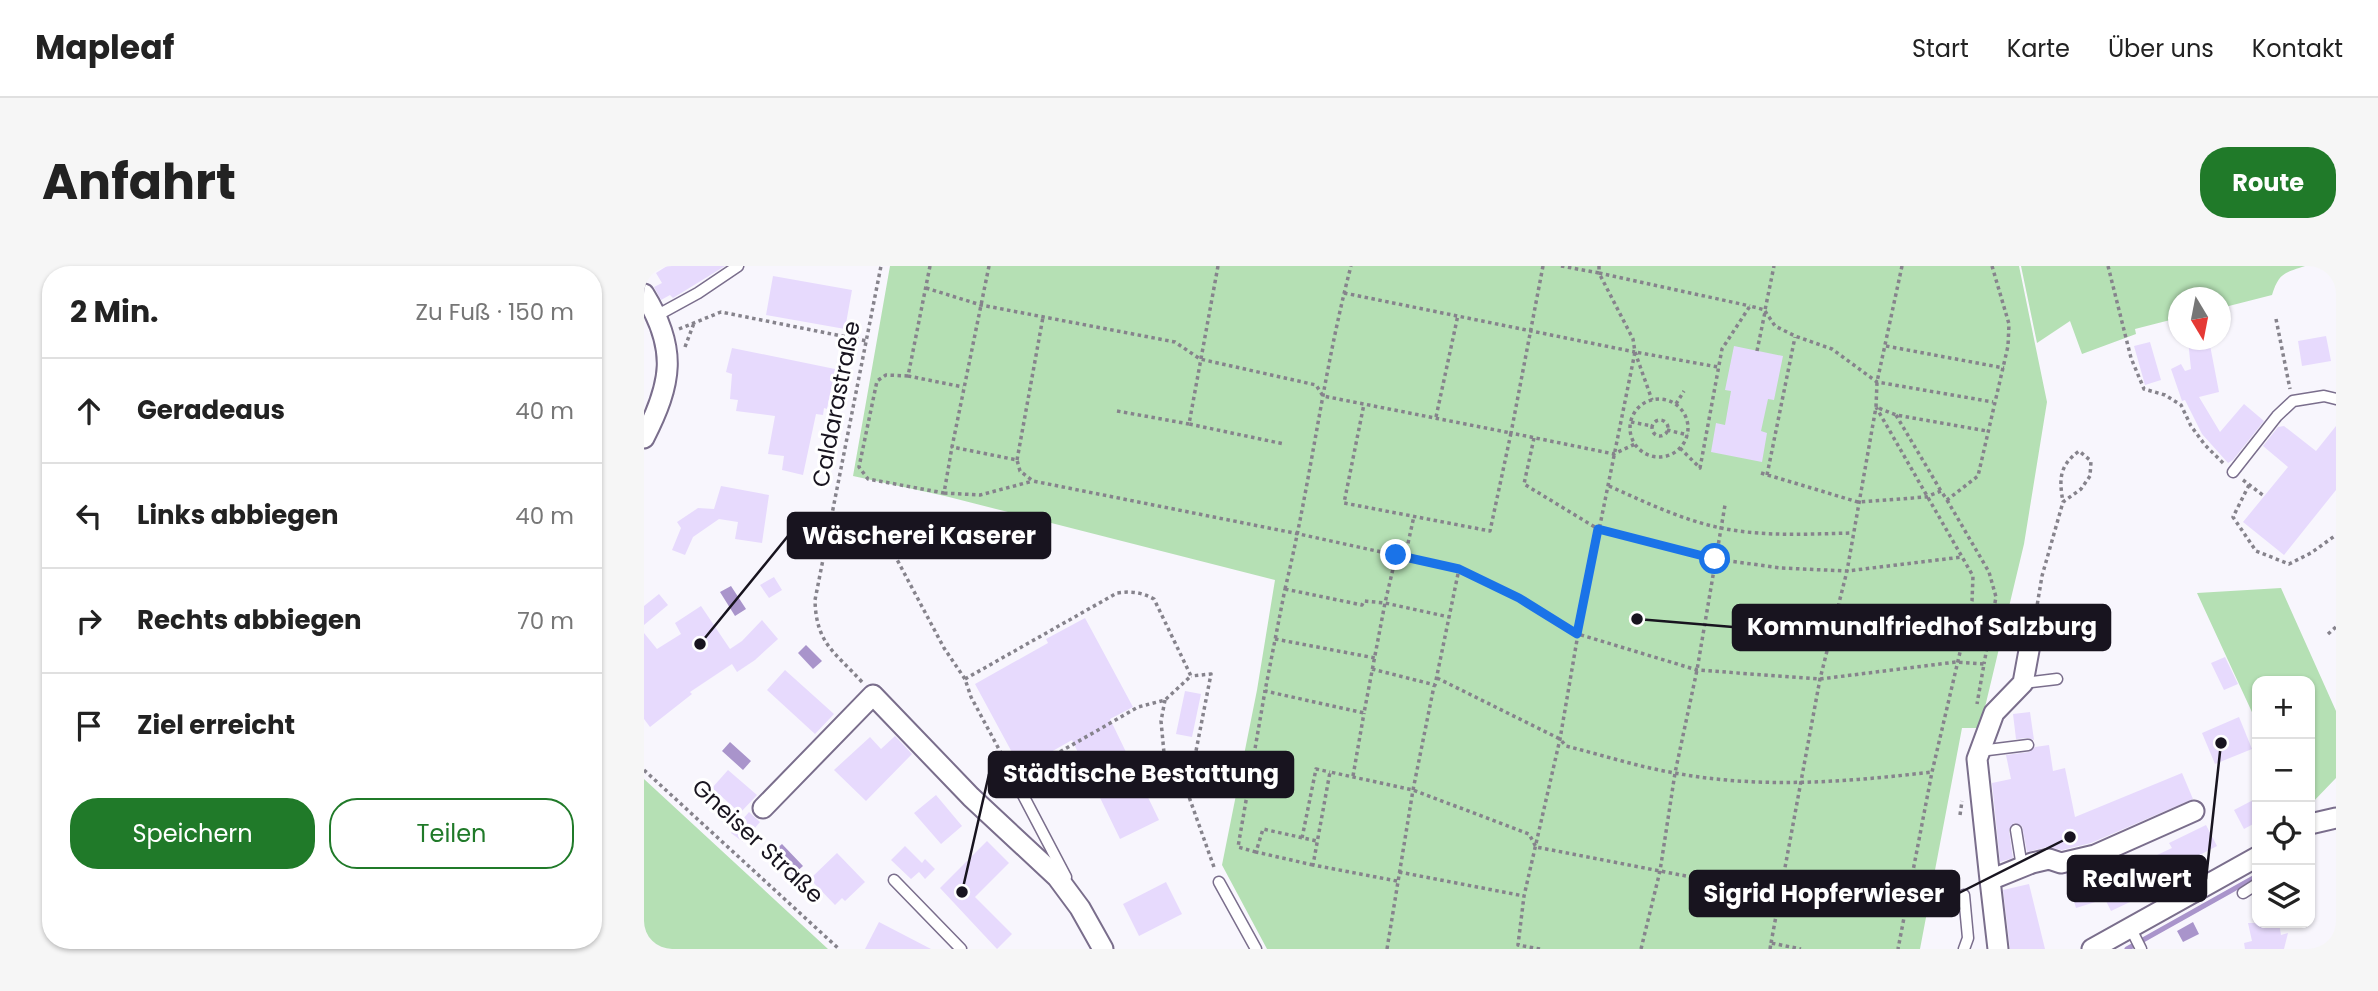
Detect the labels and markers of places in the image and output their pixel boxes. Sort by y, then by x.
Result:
callout: Wäscherei Kaserer [788,513,1050,558]
callout: Kommunalfriedhof Salzburg [1733,605,2110,650]
callout: Städtische Bestattung [989,752,1293,797]
callout: Realwert [2068,856,2206,901]
callout: Sigrid Hopferwieser [1690,871,1959,916]

